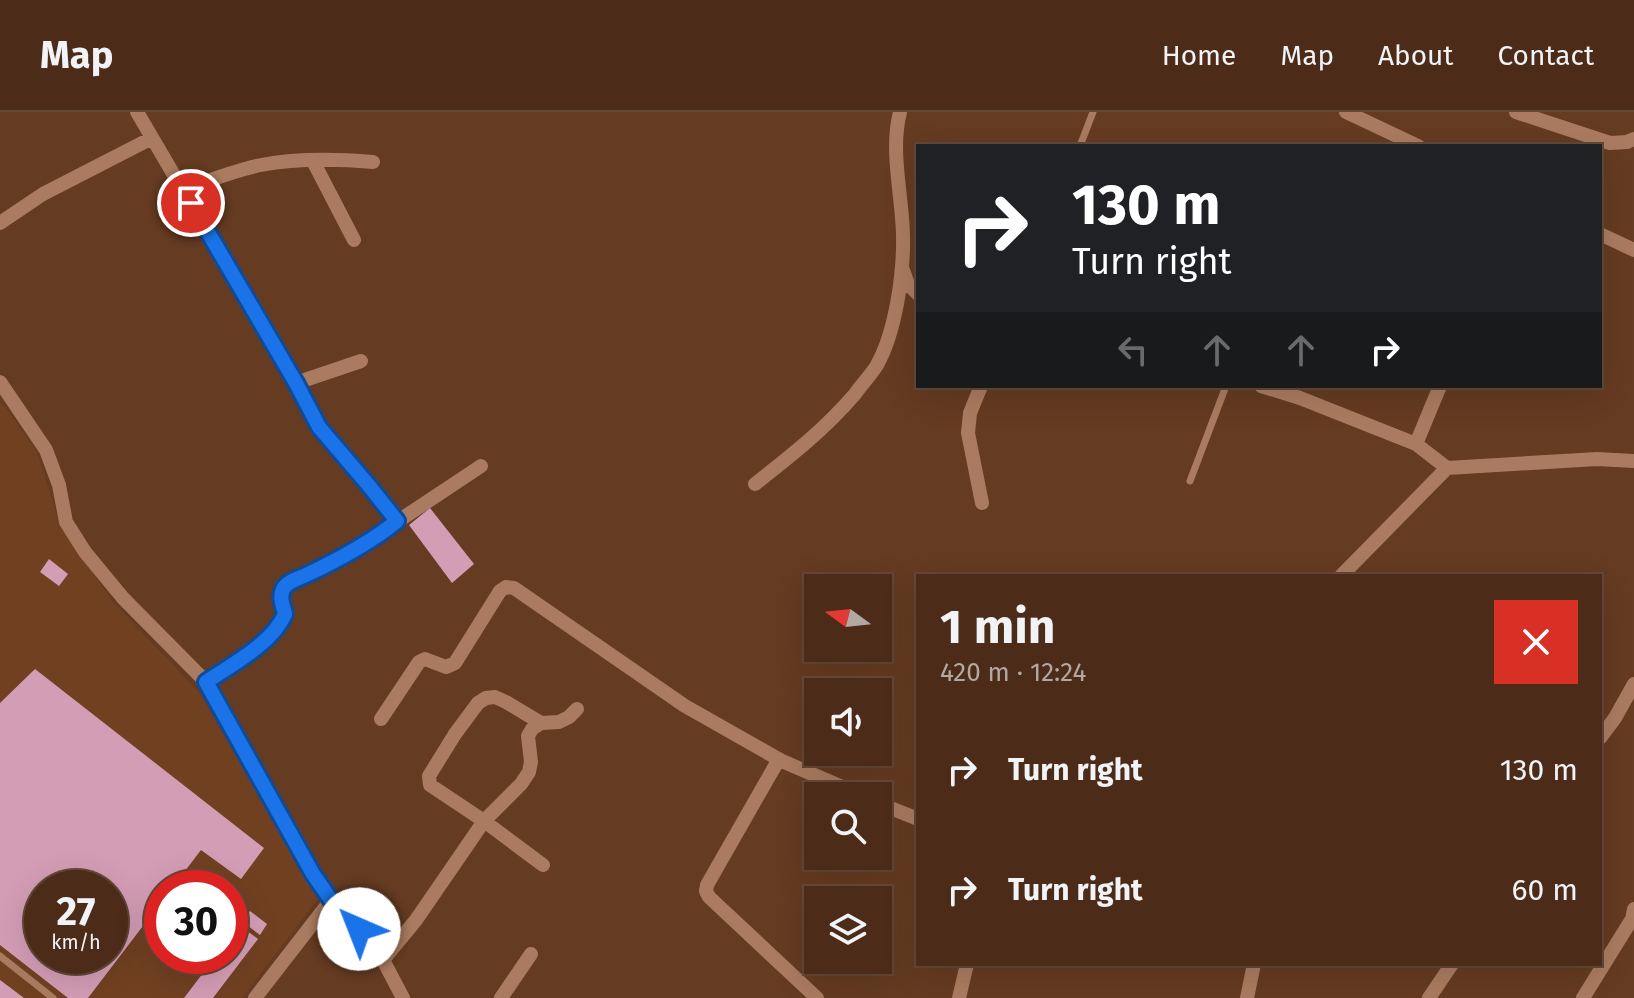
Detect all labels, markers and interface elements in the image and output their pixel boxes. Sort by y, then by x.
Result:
text: Map [40,32,113,78]
text: Home [1162,39,1236,72]
text: Map [1280,39,1334,72]
text: About [1378,39,1453,72]
text: Contact [1497,39,1594,72]
pin [157,169,225,237]
text: 130 m [1072,172,1220,239]
icon: right [940,176,1044,280]
icon: arrive [169,181,213,225]
text: Turn right [1072,240,1232,284]
icon: left [1111,328,1155,372]
icon: ahead [1195,328,1239,372]
icon: ahead [1279,328,1323,372]
icon: right [1363,328,1407,372]
north arrow [804,574,892,662]
map controls [804,574,892,974]
text: 1 min [940,598,1055,656]
button: close [1494,600,1578,684]
text: 420 m · 12:24 [940,657,1086,688]
button: sound [804,678,892,766]
icon: right [940,748,984,792]
text: Turn right [1008,752,1143,788]
text: 130 m [1500,752,1578,788]
button: search [804,782,892,870]
icon: right [940,868,984,912]
speed limit sign: 30 [144,870,248,974]
text: Turn right [1008,872,1143,908]
text: 60 m [1512,872,1578,908]
button: layers [804,886,892,974]
position arrow [317,887,401,971]
text: 27 [57,888,96,936]
text: km/h [51,930,101,954]

